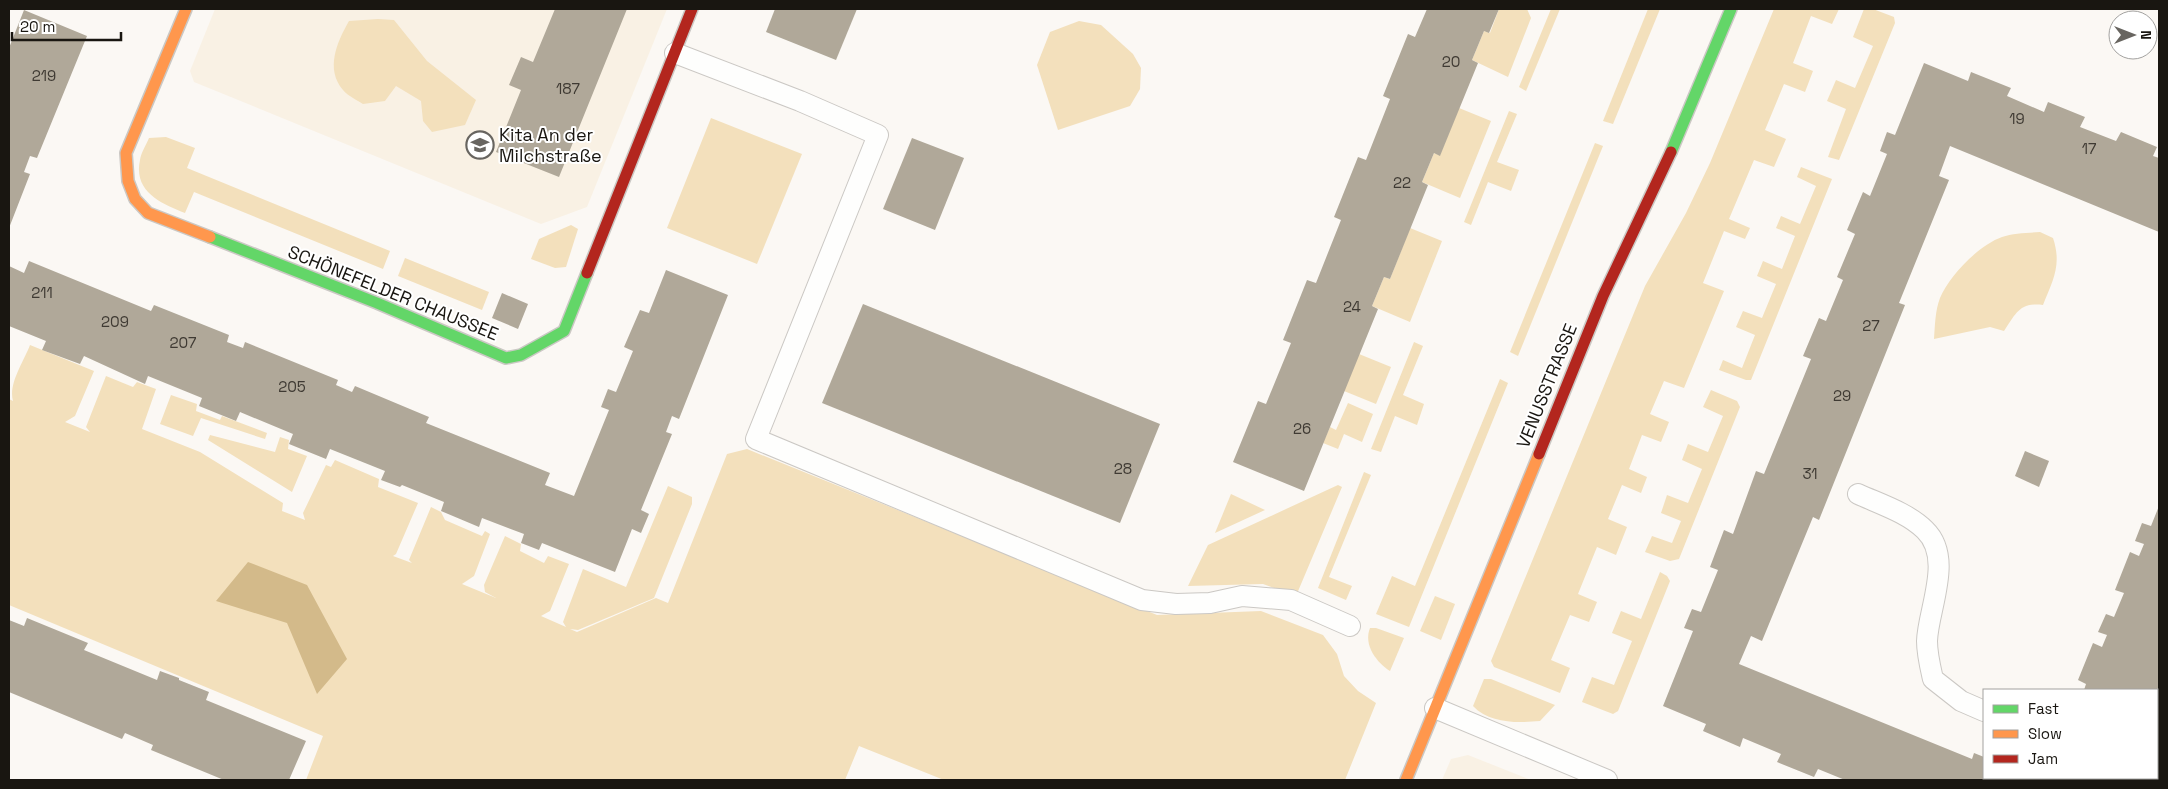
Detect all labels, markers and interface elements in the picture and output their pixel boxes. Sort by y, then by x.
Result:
scale bar [12,10,121,42]
north arrow [2108,10,2158,60]
text: 20 m [20,17,55,36]
text: N [2137,30,2155,40]
house number: 20 [1442,52,1460,71]
house number: 219 [32,66,56,85]
house number: 187 [556,79,580,98]
house number: 19 [2009,109,2025,128]
place label: Kita An der Milchstraße [499,123,602,167]
school or university icon: Kita An der Milchstraße [465,130,495,160]
house number: 17 [2082,139,2096,158]
house number: 22 [1393,173,1411,192]
street label: SCHÖNEFELDER CHAUSSEE [285,240,502,345]
house number: 211 [31,283,53,302]
house number: 24 [1343,297,1361,316]
house number: 209 [101,312,129,331]
house number: 27 [1862,316,1880,335]
street label: VENUSSTRASSE [1511,320,1582,451]
house number: 207 [170,333,196,352]
house number: 205 [278,377,306,396]
house number: 29 [1833,386,1851,405]
house number: 26 [1293,419,1311,438]
house number: 28 [1114,459,1132,478]
house number: 31 [1802,464,1818,483]
legend [1983,689,2158,779]
text: Fast [2028,699,2059,718]
text: Slow [2028,724,2062,743]
text: Jam [2028,749,2058,768]

